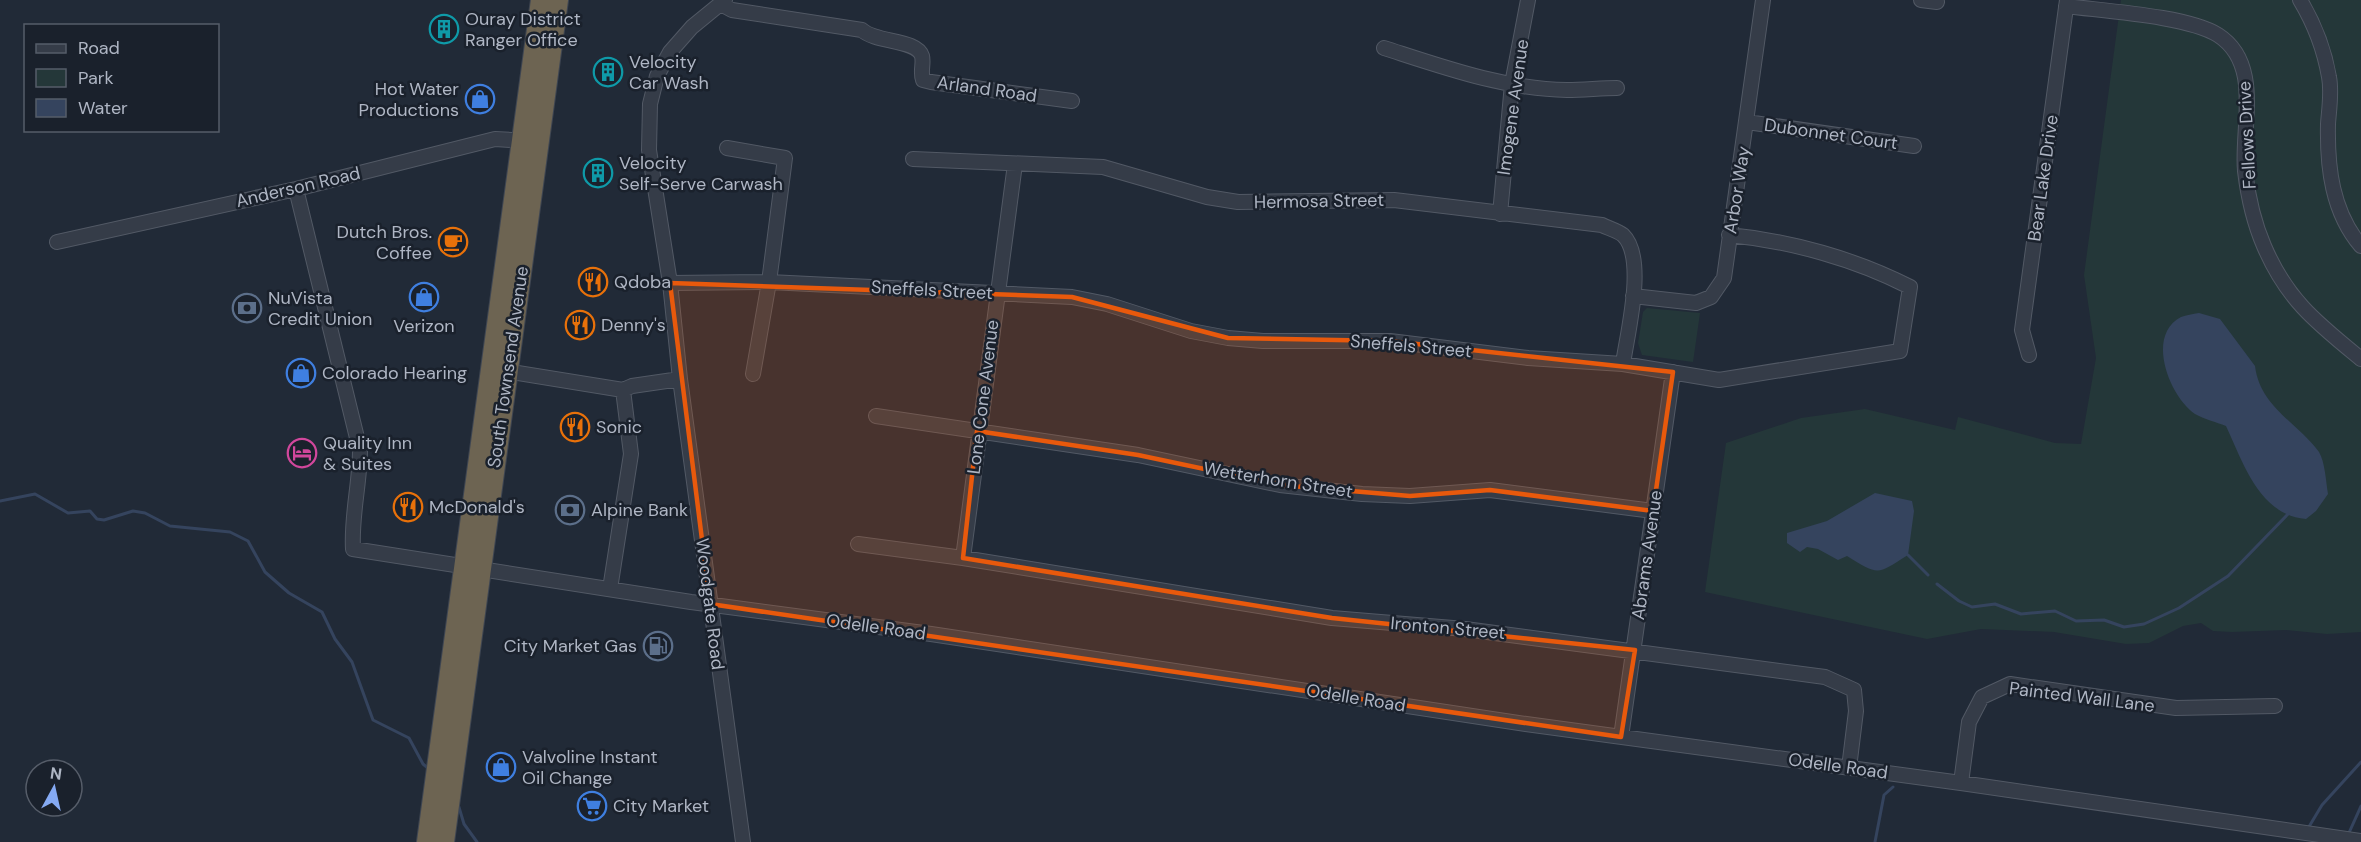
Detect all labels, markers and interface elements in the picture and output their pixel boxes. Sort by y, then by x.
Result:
place label: Ouray District Ranger Office [465,7,581,52]
building icon: Ouray District Ranger Office [428,13,460,45]
legend [24,24,219,132]
text: Road [78,36,120,60]
street label: Imogene Avenue [1492,38,1534,176]
place label: Velocity Car Wash [629,50,709,95]
building icon: Velocity Car Wash [592,56,624,88]
text: Park [78,66,114,90]
street label: Arland Road [935,70,1039,108]
place label: Hot Water Productions [359,77,459,122]
street label: Fellows Drive [2232,80,2262,190]
shop icon: Hot Water Productions [464,83,496,115]
text: Water [78,96,128,120]
street label: Dubonnet Court [1763,113,1899,155]
street label: Bear Lake Drive [2022,113,2064,243]
street label: Arbor Way [1718,145,1756,235]
place label: Velocity Self-Serve Carwash [619,151,783,196]
building icon: Velocity Self-Serve Carwash [582,157,614,189]
street label: Anderson Road [233,161,363,213]
street label: Hermosa Street [1254,188,1384,214]
place label: Dutch Bros. Coffee [337,220,432,265]
cafe icon: Dutch Bros. Coffee [437,226,469,258]
street label: South Townsend Avenue [482,265,534,469]
restaurant icon: Qdoba [577,266,609,298]
place label: Qdoba [614,270,671,294]
street label: Sneffels Street [870,275,994,305]
shop icon: Verizon [408,281,440,313]
place label: NuVista Credit Union [268,286,372,331]
bank icon: NuVista Credit Union [231,292,263,324]
restaurant icon: Denny's [564,309,596,341]
place label: Denny's [601,313,666,337]
place label: Verizon [393,314,455,338]
street label: Lone Cone Avenue [962,319,1004,475]
street label: Sneffels Street [1349,329,1473,363]
shop icon: Colorado Hearing [285,357,317,389]
place label: Colorado Hearing [322,361,467,385]
restaurant icon: Sonic [559,411,591,443]
place label: Sonic [596,415,642,439]
place label: Quality Inn & Suites [323,431,412,476]
hotel icon: Quality Inn & Suites [286,437,318,469]
street label: Wetterhorn Street [1202,456,1354,504]
street label: Abrams Avenue [1626,489,1668,621]
restaurant icon: McDonald's [392,491,424,523]
bank icon: Alpine Bank [554,494,586,526]
place label: McDonald's [429,495,525,519]
place label: Alpine Bank [591,498,688,522]
street label: Woodgate Road [690,537,730,671]
street label: Odelle Road [825,608,927,646]
street label: Ironton Street [1390,611,1506,645]
fuel station icon: City Market Gas [642,630,674,662]
place label: City Market Gas [504,634,637,658]
street label: Painted Wall Lane [2008,676,2156,718]
street label: Odelle Road [1305,678,1407,718]
place label: Valvoline Instant Oil Change [522,745,658,790]
street label: Odelle Road [1787,747,1889,785]
shop icon: Valvoline Instant Oil Change [485,751,517,783]
north arrow [24,758,84,818]
text: N [49,762,63,785]
supermarket icon: City Market [576,790,608,822]
place label: City Market [613,794,709,818]

